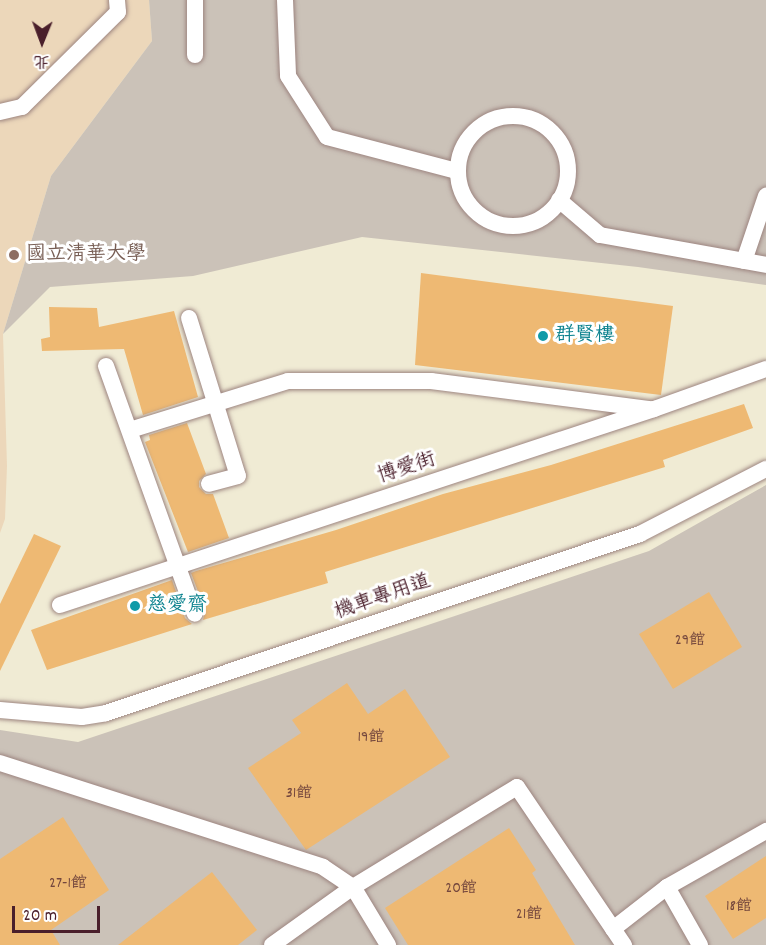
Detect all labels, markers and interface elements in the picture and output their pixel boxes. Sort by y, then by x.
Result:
north arrow [12,12,72,72]
text: 北 [33,49,50,72]
place label: 國立清華大學 [26,243,146,267]
marker: 國立清華大學 [7,248,21,262]
place label: 群賢樓 [555,324,615,348]
marker: 群賢樓 [536,329,550,343]
street label: 博愛街 [375,448,439,490]
street label: 機車專用道 [332,570,434,626]
place label: 慈愛齋 [147,594,207,618]
marker: 慈愛齋 [128,599,142,613]
house number: 29館 [675,631,705,651]
house number: 19館 [358,728,384,748]
house number: 31館 [286,784,312,804]
house number: 27-1館 [49,874,87,894]
house number: 20館 [445,879,477,899]
scale bar [15,894,104,932]
house number: 18館 [726,897,752,917]
text: 20 m [23,904,57,929]
house number: 21館 [516,905,542,925]

